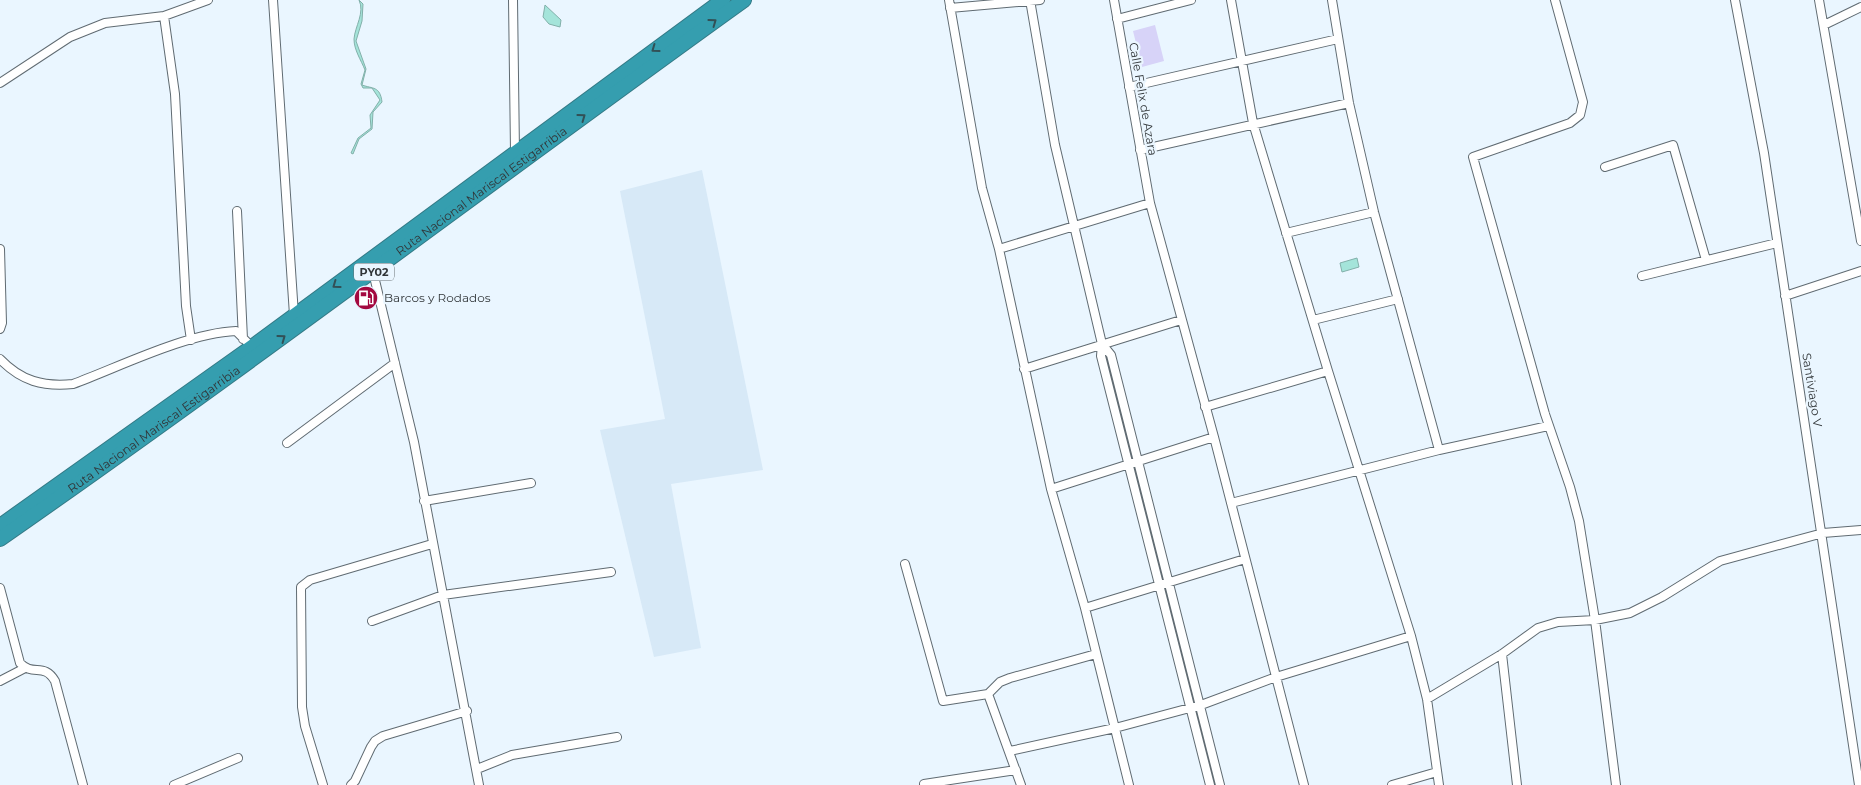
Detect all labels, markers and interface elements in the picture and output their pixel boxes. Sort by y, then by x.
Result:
one-way arrow [708,19,717,28]
street label: Calle Felix de Azara [1126,41,1161,157]
one-way arrow [652,44,661,52]
one-way arrow [576,114,586,123]
street label: Ruta Nacional Mariscal Estigarribia [393,123,570,259]
road number: PY02 [354,264,394,280]
one-way arrow [332,279,342,288]
fuel station icon: Barcos y Rodados [353,285,379,311]
place label: Barcos y Rodados [384,290,491,305]
one-way arrow [276,335,286,344]
street label: Santiviago V [1799,352,1826,429]
street label: Ruta Nacional Mariscal Estigarribia [65,362,243,496]

